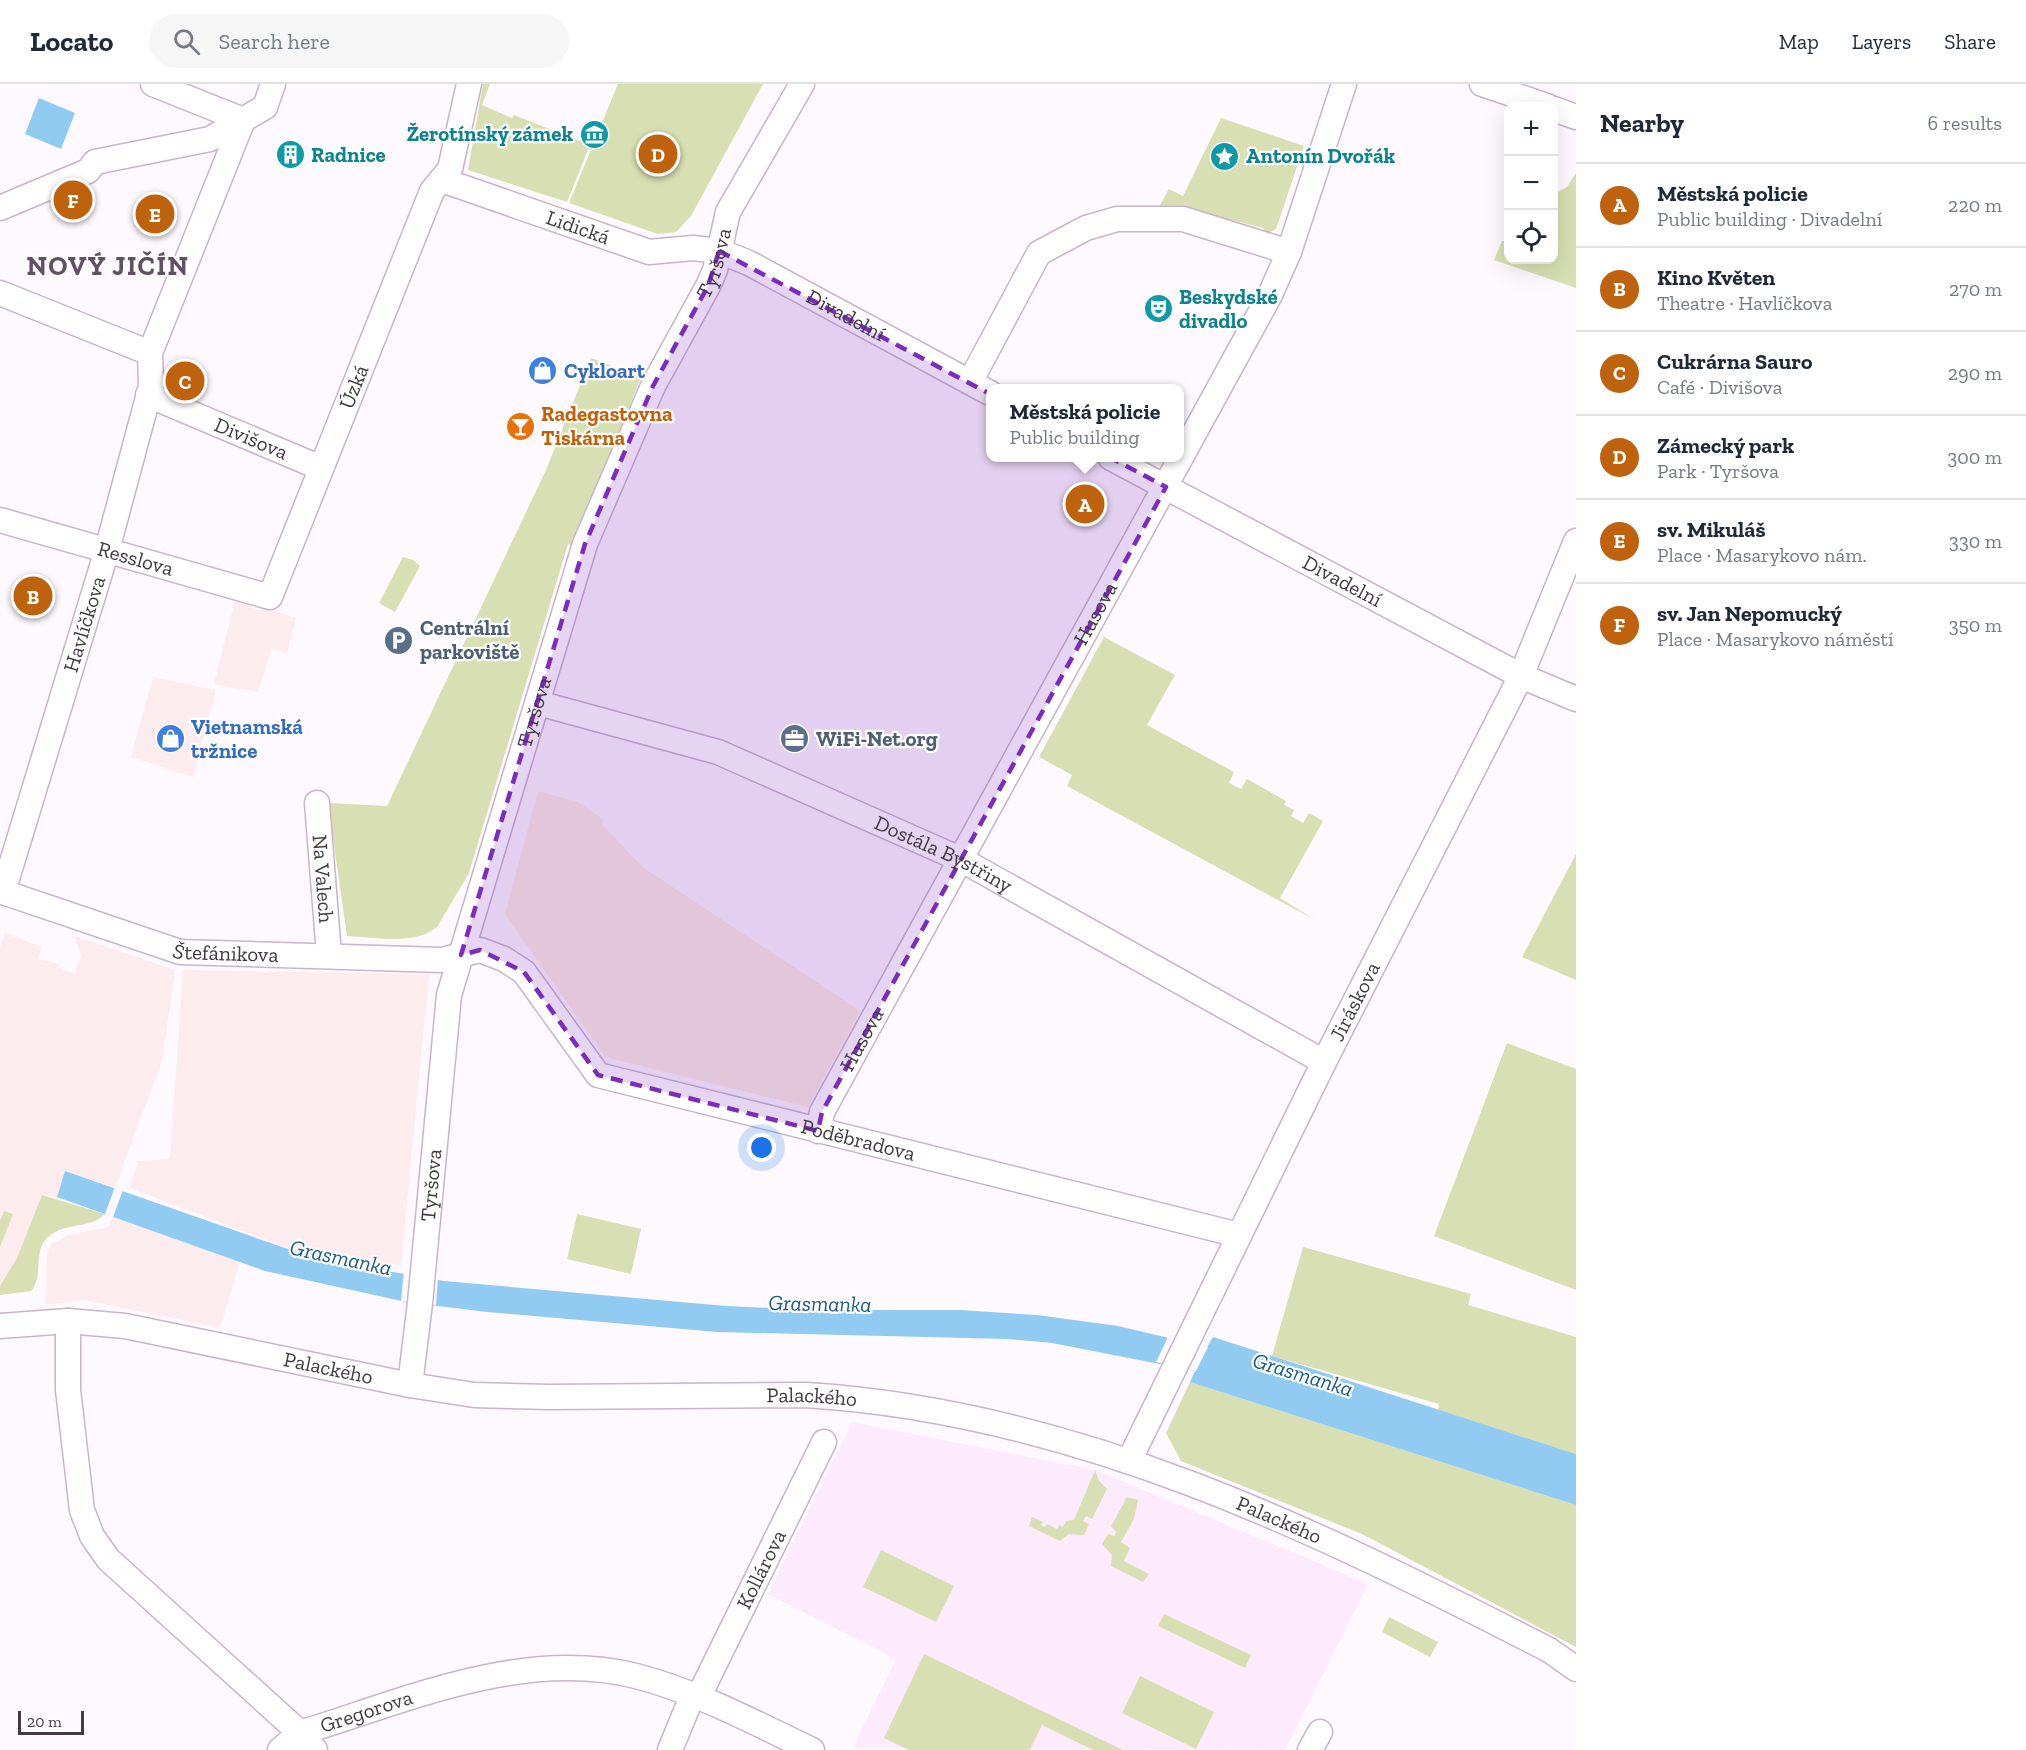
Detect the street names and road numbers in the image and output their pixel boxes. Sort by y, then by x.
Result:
street label: Lidická [543,204,613,249]
street label: Tyršova [691,225,736,303]
street label: Divadelní [802,283,890,346]
street label: Úzká [333,361,373,412]
street label: Divišova [211,411,292,465]
street label: Resslova [95,535,177,581]
street label: Divadelní [1299,549,1387,612]
street label: Havlíčkova [58,573,110,675]
street label: Husova [1068,578,1122,649]
street label: Tyršova [511,674,556,751]
street label: Dostála Bystřiny [871,810,1017,898]
street label: Na Valech [308,834,339,924]
street label: Štefánikova [170,937,279,967]
street label: Jiráskova [1324,958,1385,1045]
street label: Husova [834,1004,889,1075]
street label: Poděbradova [799,1113,918,1166]
street label: Tyršova [415,1148,446,1222]
street label: Palackého [282,1346,375,1389]
street label: Palackého [766,1382,858,1411]
street label: Palackého [1233,1490,1326,1549]
street label: Kollárova [731,1525,791,1613]
street label: Gregorova [317,1684,415,1738]

